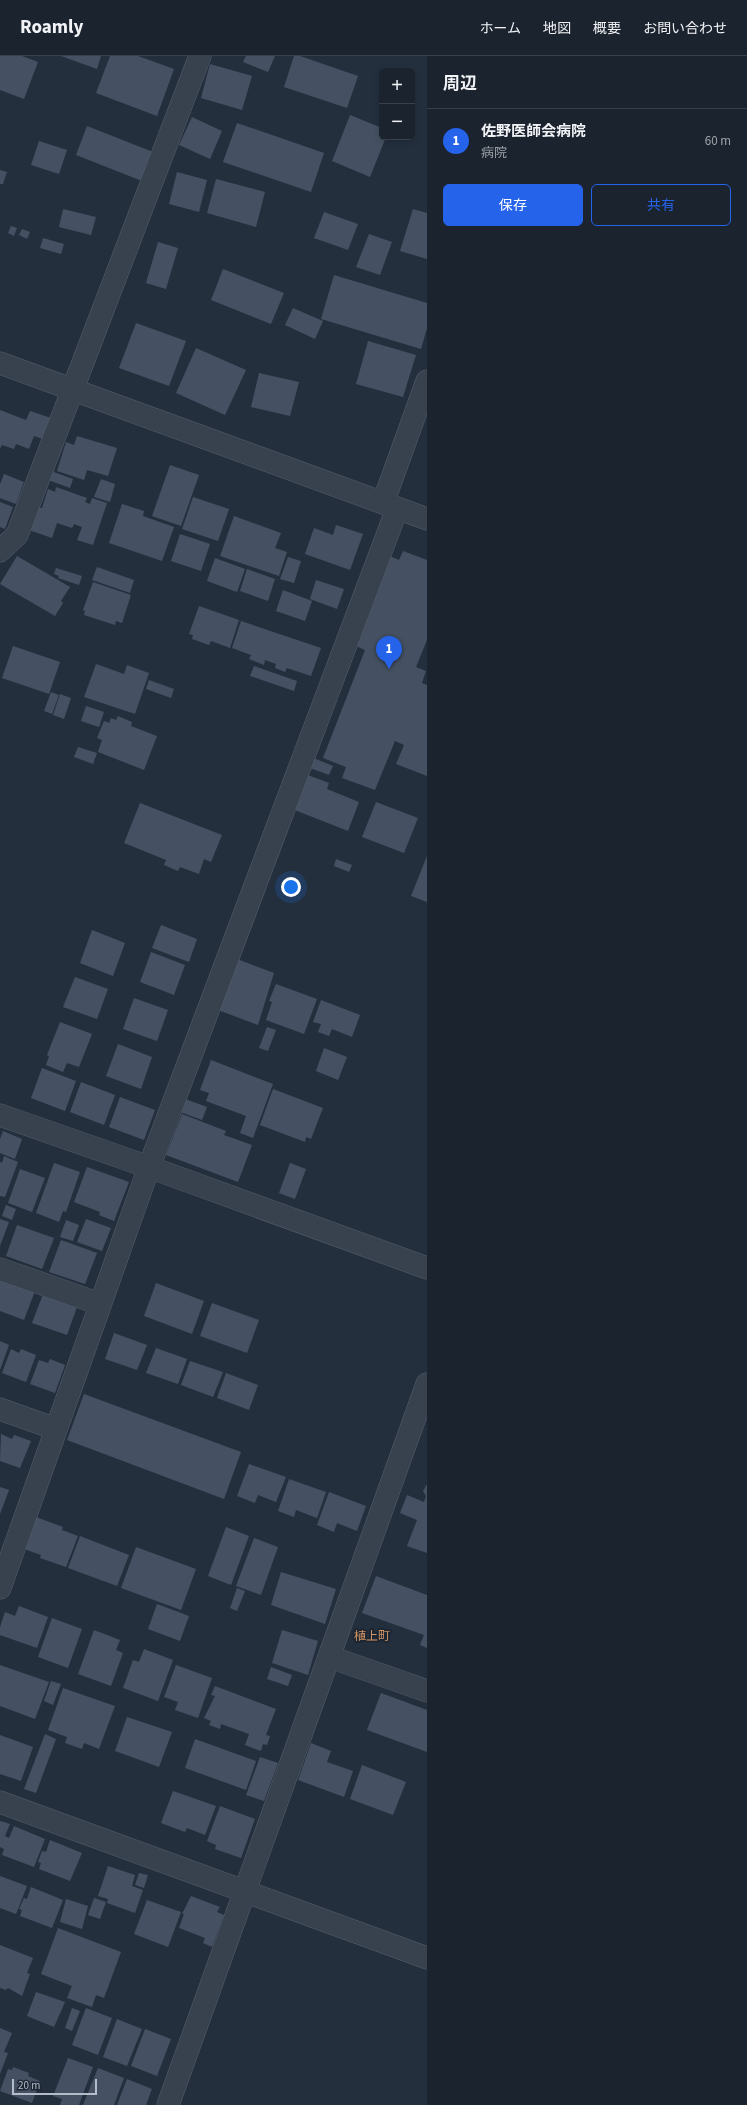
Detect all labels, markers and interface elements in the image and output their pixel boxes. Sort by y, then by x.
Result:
text: Roamly [20,14,83,41]
text: ホーム [479,19,521,39]
text: 地図 [543,19,571,39]
text: 概要 [593,19,621,39]
text: お問い合わせ [643,19,727,39]
map controls [379,68,415,140]
button: + [379,68,415,104]
text: 周辺 [443,72,477,96]
button: − [379,104,415,140]
text: 佐野医師会病院 [481,121,586,142]
text: 1 [453,132,459,150]
text: 60 m [705,132,731,150]
text: 病院 [481,144,507,162]
button: 保存 [443,184,583,226]
button: 共有 [591,184,731,226]
pin: 1 [376,636,402,669]
your location [281,877,301,897]
district label: 植上町 [354,1628,390,1645]
scale bar [12,2077,97,2096]
text: 20 m [18,2078,40,2093]

